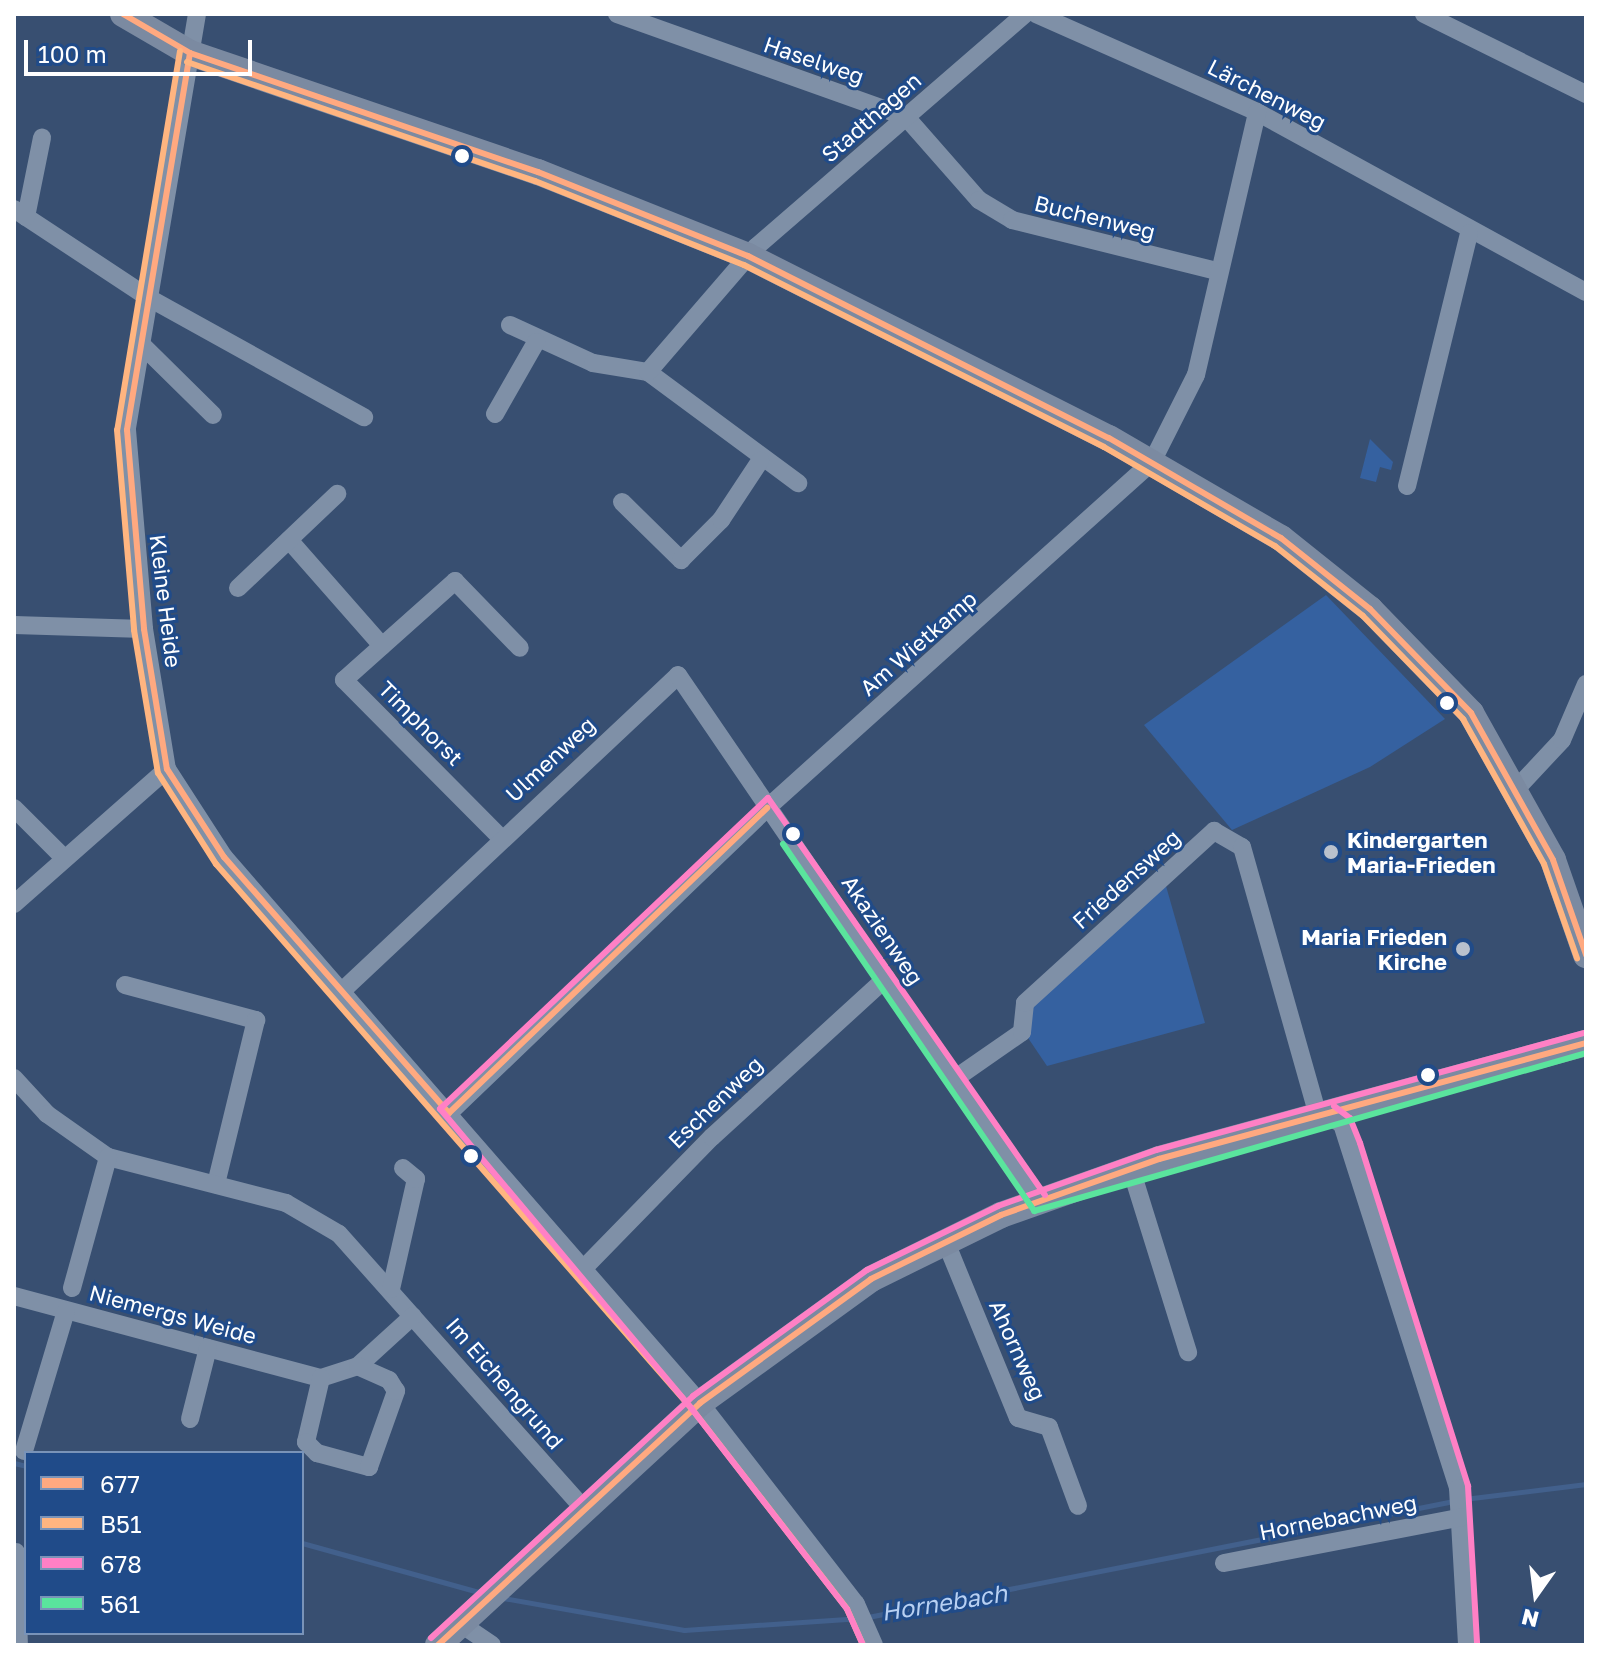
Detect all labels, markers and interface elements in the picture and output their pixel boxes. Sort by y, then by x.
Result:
scale bar [28,24,256,74]
street label: Haselweg [760,31,868,89]
text: 100 m [38,39,107,68]
street label: Lärchenweg [1204,53,1330,135]
street label: Stadthagen [816,67,926,167]
unlabelled marker [454,148,470,164]
street label: Buchenweg [1032,189,1158,245]
street label: Kleine Heide [145,533,187,669]
street label: Am Wietkamp [854,585,982,701]
street label: Timphorst [373,675,469,771]
unlabelled marker [1439,695,1455,711]
street label: Ulmenweg [500,711,600,807]
street label: Friedensweg [1067,824,1185,934]
unlabelled marker [785,826,801,842]
place label: Kindergarten Maria-Frieden [1347,826,1496,878]
marker: Kindergarten Maria-Frieden [1322,843,1340,861]
street label: Akazienweg [837,870,929,990]
place label: Maria Frieden Kirche [1301,923,1447,974]
marker: Maria Frieden Kirche [1454,940,1472,958]
street label: Eschenweg [662,1051,768,1153]
unlabelled marker [1420,1067,1436,1083]
unlabelled marker [463,1148,479,1164]
street label: Niemergs Weide [87,1279,259,1349]
street label: Ahornweg [984,1296,1052,1404]
street label: Im Eichengrund [441,1312,569,1454]
legend [24,1451,304,1635]
text: 677 [100,1469,140,1498]
street label: Hornebachweg [1257,1489,1419,1545]
text: B51 [100,1509,142,1538]
text: 678 [100,1549,142,1578]
north arrow [1496,1555,1576,1635]
water label: Hornebach [879,1578,1009,1626]
text: 561 [100,1589,140,1618]
text: N [1519,1604,1541,1634]

